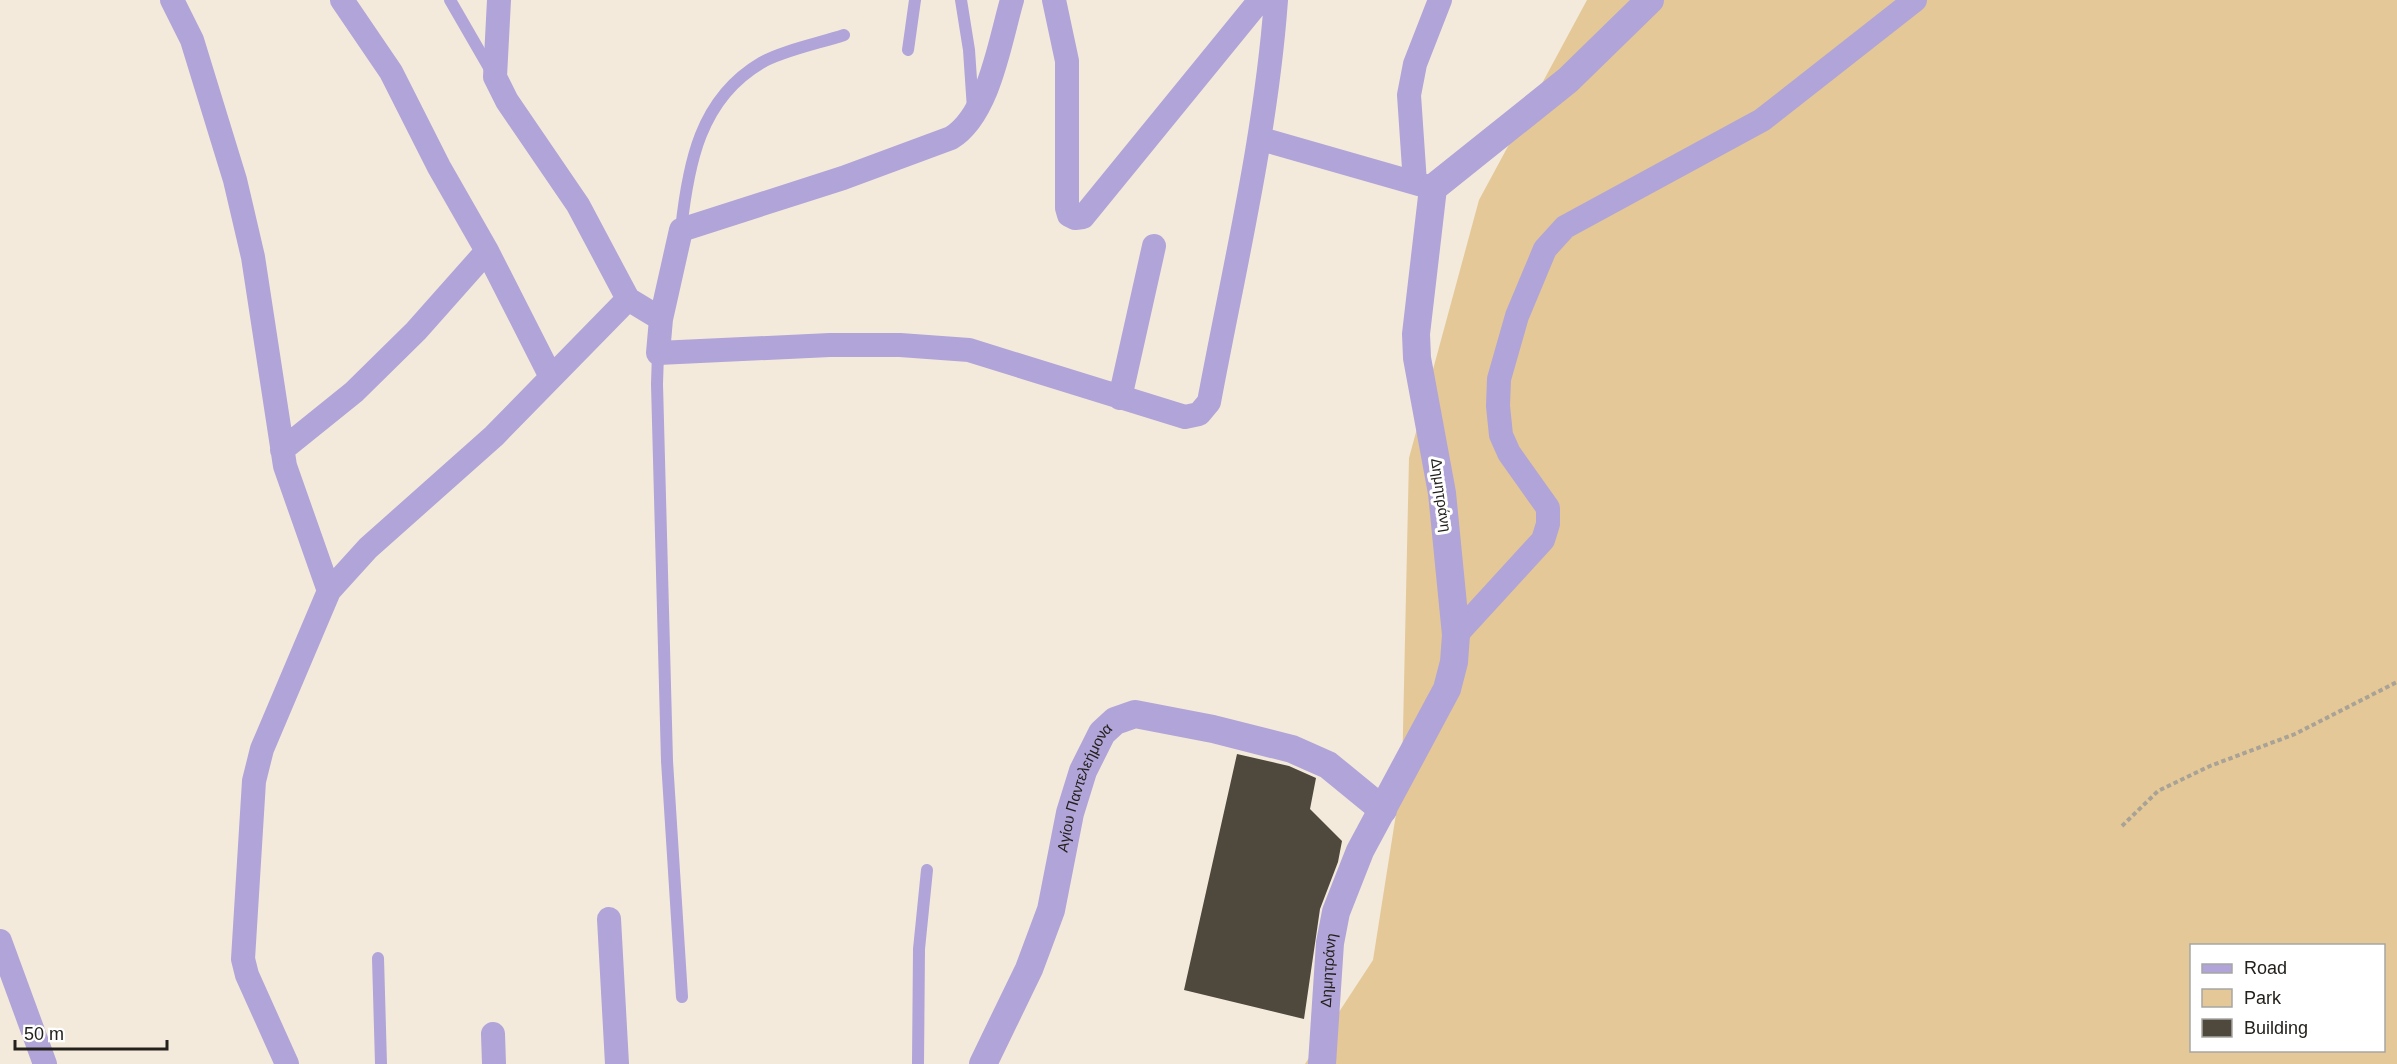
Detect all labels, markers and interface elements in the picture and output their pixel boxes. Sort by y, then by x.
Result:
street label: Δημητράνη [1428,457,1455,533]
street label: Αγίου Παντελεήμονα [1054,719,1115,853]
street label: Δημητράνη [1317,932,1340,1008]
legend [2190,944,2385,1052]
text: Road [2244,958,2287,978]
text: Park [2244,988,2282,1008]
scale bar [15,1013,166,1051]
text: Building [2244,1018,2308,1038]
text: 50 m [24,1024,64,1044]

